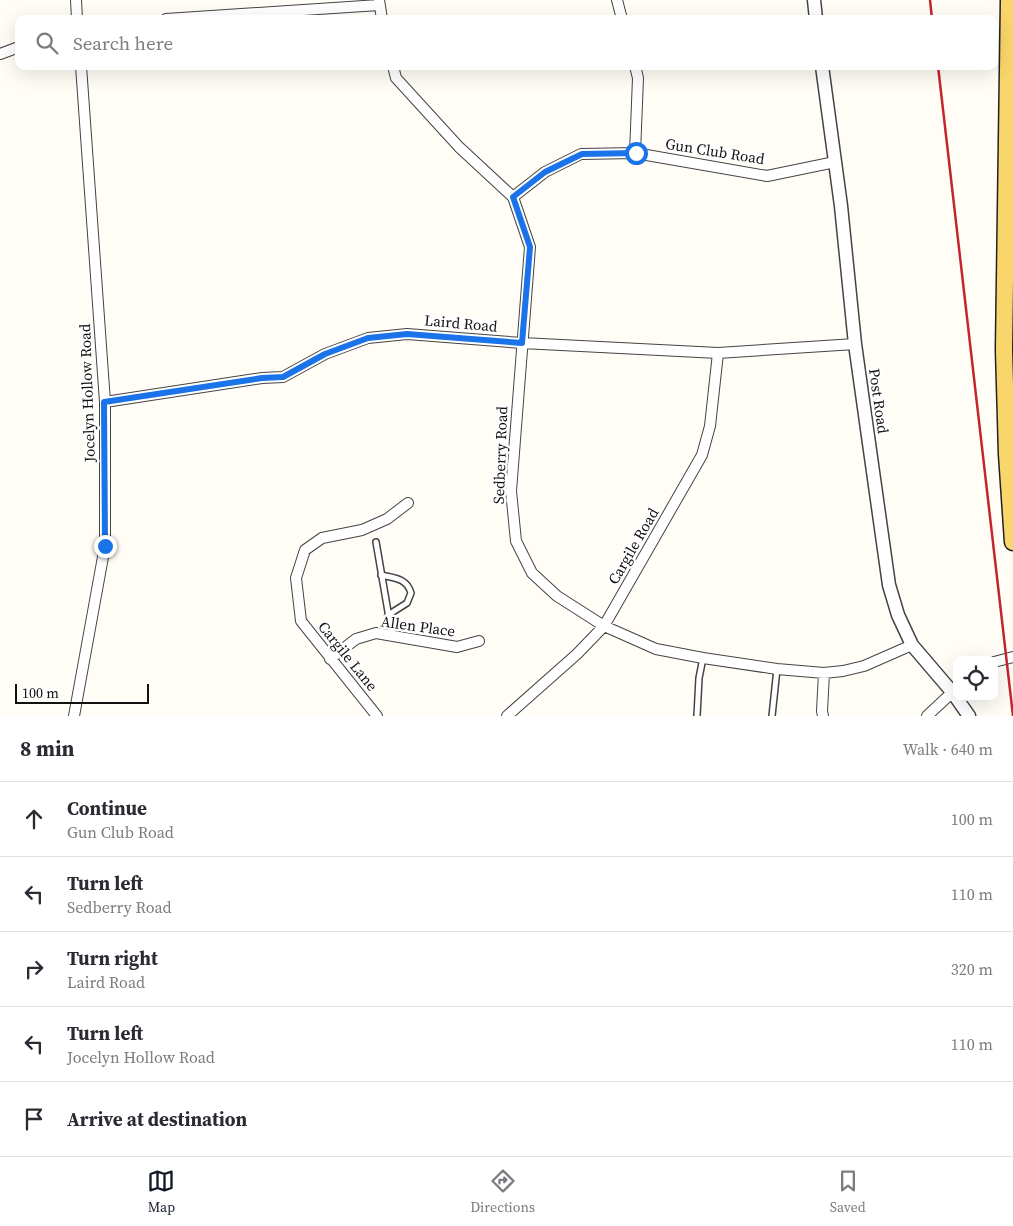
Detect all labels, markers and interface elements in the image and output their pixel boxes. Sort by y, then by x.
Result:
search box [15,15,998,70]
icon: search [33,29,61,57]
text: Search here [73,30,173,56]
street label: Gun Club Road [664,133,767,169]
route start [625,142,648,165]
street label: Laird Road [424,309,499,337]
street label: Jocelyn Hollow Road [74,323,100,464]
street label: Post Road [864,367,894,435]
street label: Sedberry Road [488,405,512,504]
street label: Cargile Road [603,503,664,588]
route end [94,535,117,558]
street label: Allen Place [379,610,457,642]
street label: Cargile Lane [313,617,383,696]
map controls [953,656,998,701]
button: locate [953,656,998,701]
scale bar [15,681,149,704]
text: 100 m [22,683,59,703]
text: 8 min [20,734,75,763]
text: Walk · 640 m [903,738,993,760]
text: Continue [67,795,147,821]
icon: ahead [20,805,48,833]
text: 100 m [951,808,993,830]
text: Gun Club Road [67,821,174,843]
text: Turn left [67,870,143,896]
icon: left [20,880,48,908]
text: 110 m [951,883,993,905]
text: Sedberry Road [67,896,172,918]
text: Turn right [67,945,158,971]
icon: right [20,955,48,983]
text: 320 m [951,958,993,980]
text: Laird Road [67,971,145,993]
text: Turn left [67,1020,143,1046]
icon: left [20,1030,48,1058]
text: 110 m [951,1033,993,1055]
text: Jocelyn Hollow Road [67,1046,215,1068]
icon: arrive [20,1105,48,1133]
text: Arrive at destination [67,1106,247,1132]
tab: Map [147,1167,175,1217]
tab: Directions [470,1167,535,1217]
tab: Saved [830,1167,866,1217]

